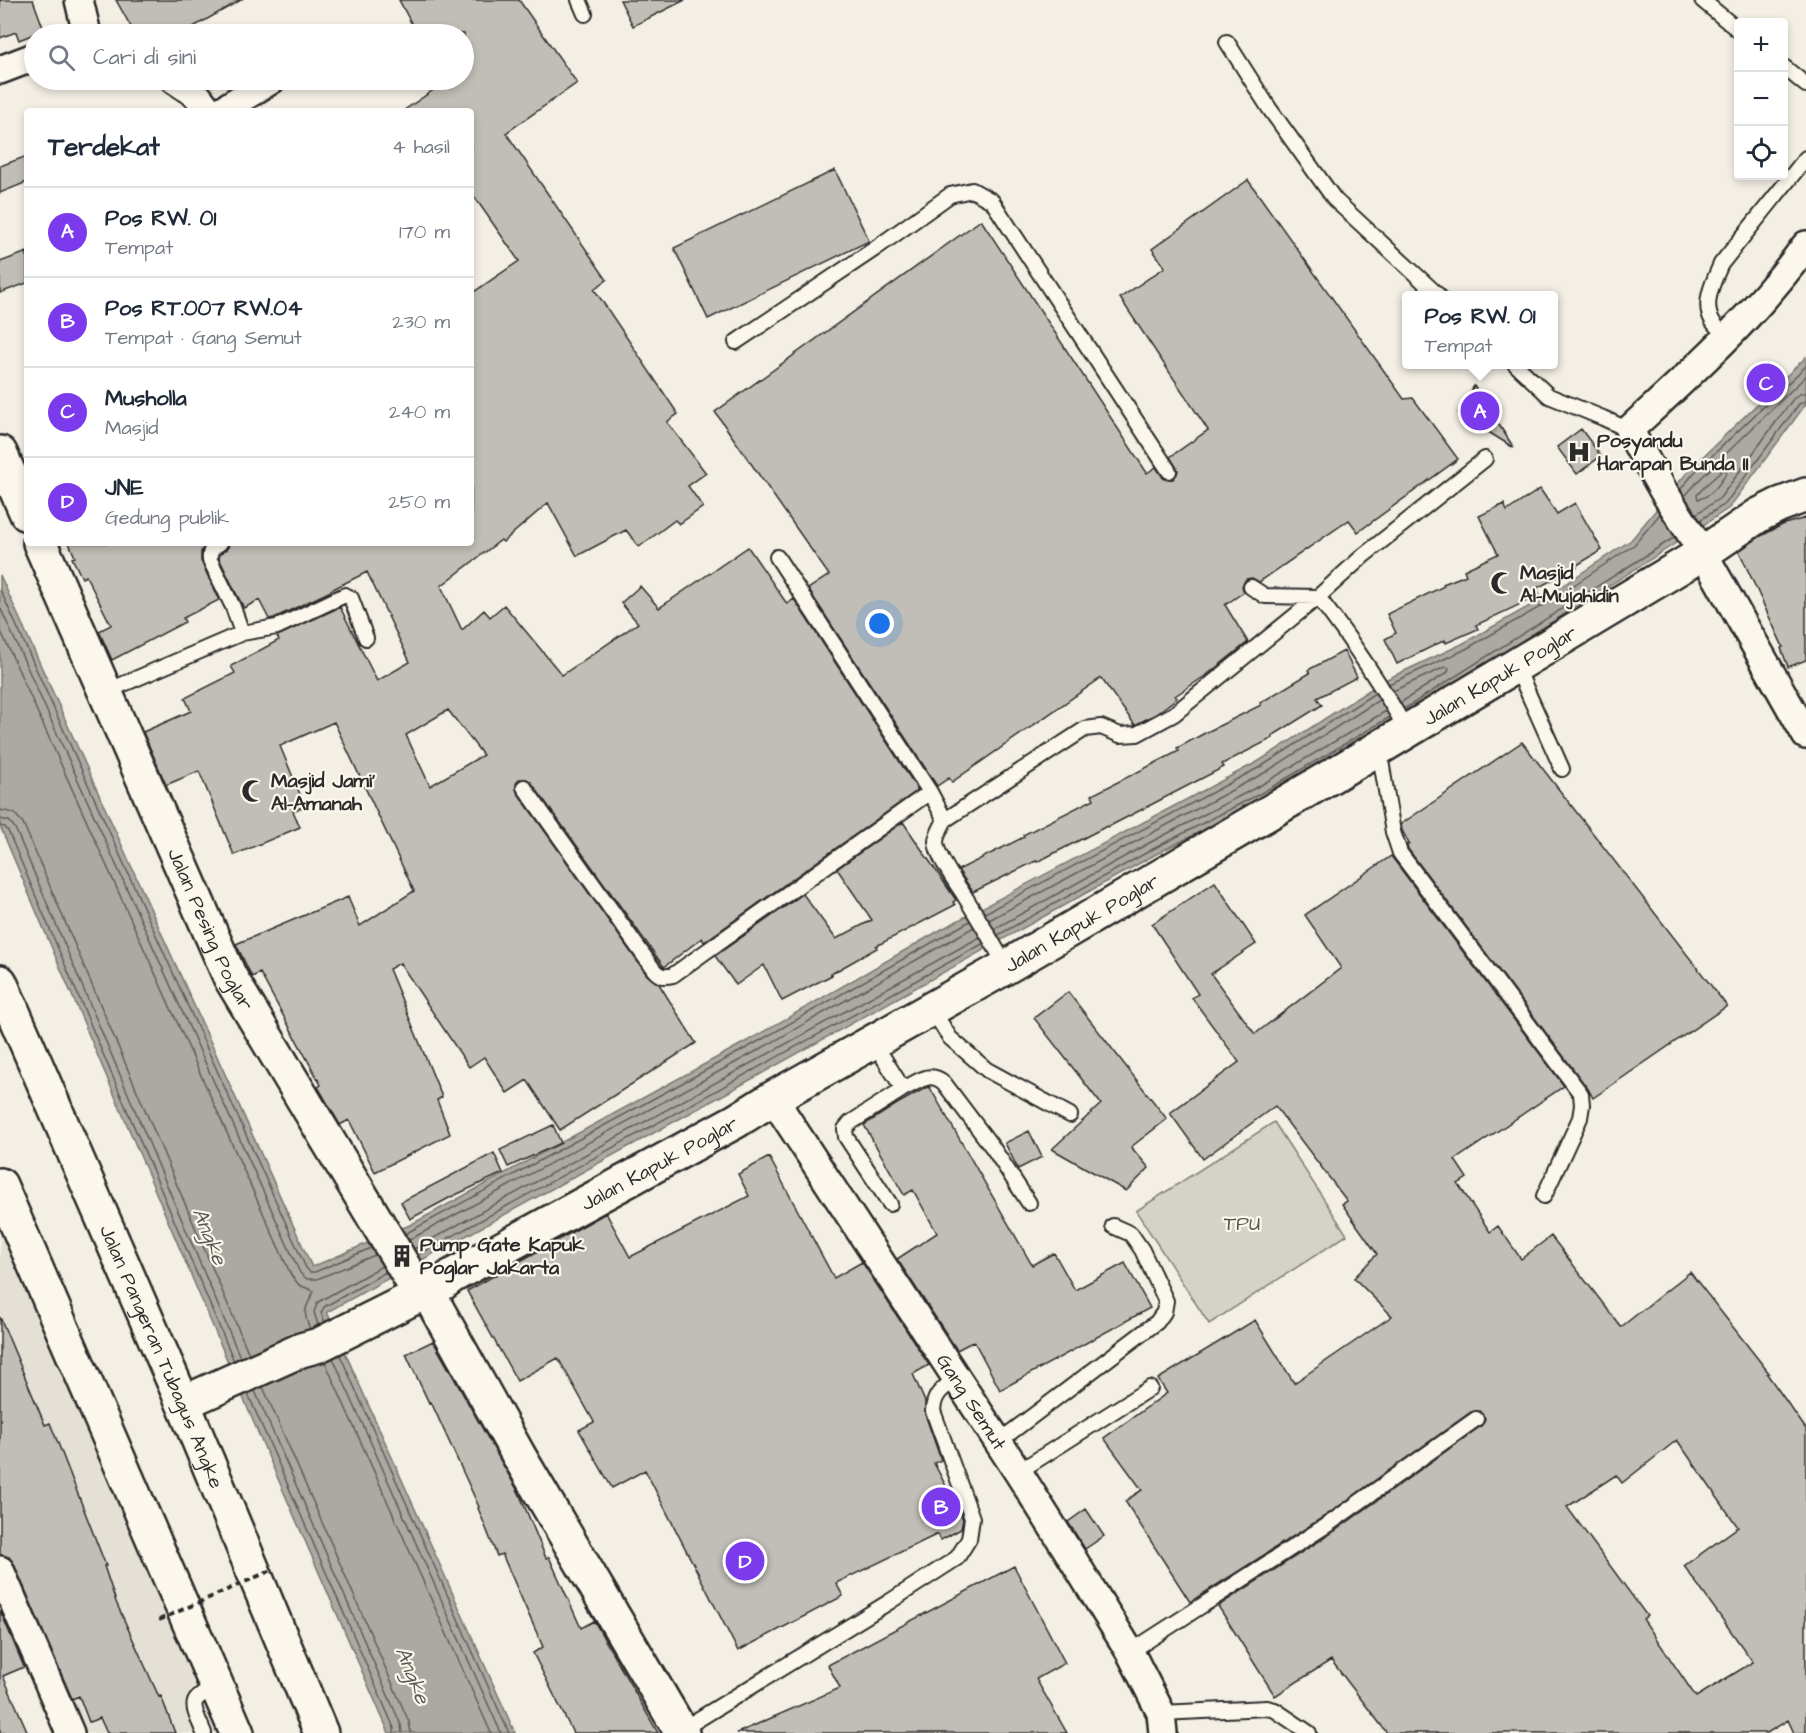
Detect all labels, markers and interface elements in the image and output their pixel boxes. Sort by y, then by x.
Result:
map controls [1734,18,1788,180]
button: + [1734,18,1788,72]
search box [24,24,474,90]
icon: search [45,41,78,74]
text: Cari di sini [93,42,196,73]
button: − [1734,72,1788,126]
button: locate [1734,126,1788,180]
text: Terdekat [48,129,160,165]
text: 4 hasil [392,133,450,161]
text: Pos RW. 01 [105,203,216,234]
text: A [61,218,74,246]
text: 170 m [399,218,450,246]
text: Tempat [105,234,173,262]
popup [1402,291,1558,369]
text: Pos RT.007 RW.04 [105,293,302,324]
text: Pos RW. 01 [1424,301,1536,332]
text: B [60,308,75,336]
text: 230 m [392,308,450,336]
text: Tempat · Gang Semut [105,324,302,352]
text: Tempat [1424,332,1493,360]
pin: C [1746,360,1786,406]
text: Musholla [105,383,187,414]
pin: A [1460,388,1500,434]
text: C [60,398,75,426]
text: 240 m [389,398,450,426]
text: Masjid [105,414,159,442]
place label: Posyandu Harapan Bunda II [1597,427,1749,478]
hospital icon: Posyandu Harapan Bunda II [1566,439,1592,465]
text: JNE [105,473,143,504]
text: D [61,488,74,516]
text: 250 m [388,488,450,516]
text: Gedung publik [105,504,229,532]
place label: Masjid Al-Mujahidin [1520,559,1619,610]
mosque icon: Masjid Al-Mujahidin [1489,570,1515,596]
your location [865,609,894,638]
street label: Jalan Kapuk Poglar [1418,619,1582,733]
place label: Masjid Jami' Al-Amanah [271,767,375,818]
mosque icon: Masjid Jami' Al-Amanah [240,778,266,804]
street label: Jalan Pesing Poglar [160,844,260,1016]
street label: Jalan Kapuk Poglar [1000,867,1164,980]
street label: Jalan Kapuk Poglar [576,1110,743,1218]
water label: Angke [184,1203,235,1271]
park label: TPU [1224,1210,1260,1238]
street label: Jalan Pangeran Tubagus Angke [92,1221,230,1493]
place label: Pump Gate Kapuk Poglar Jakarta [420,1231,585,1283]
building icon: Pump Gate Kapuk Poglar Jakarta [389,1243,415,1269]
street label: Gang Semut [929,1349,1013,1456]
pin: B [922,1484,960,1530]
pin: D [726,1538,764,1584]
water label: Angke [387,1642,438,1710]

